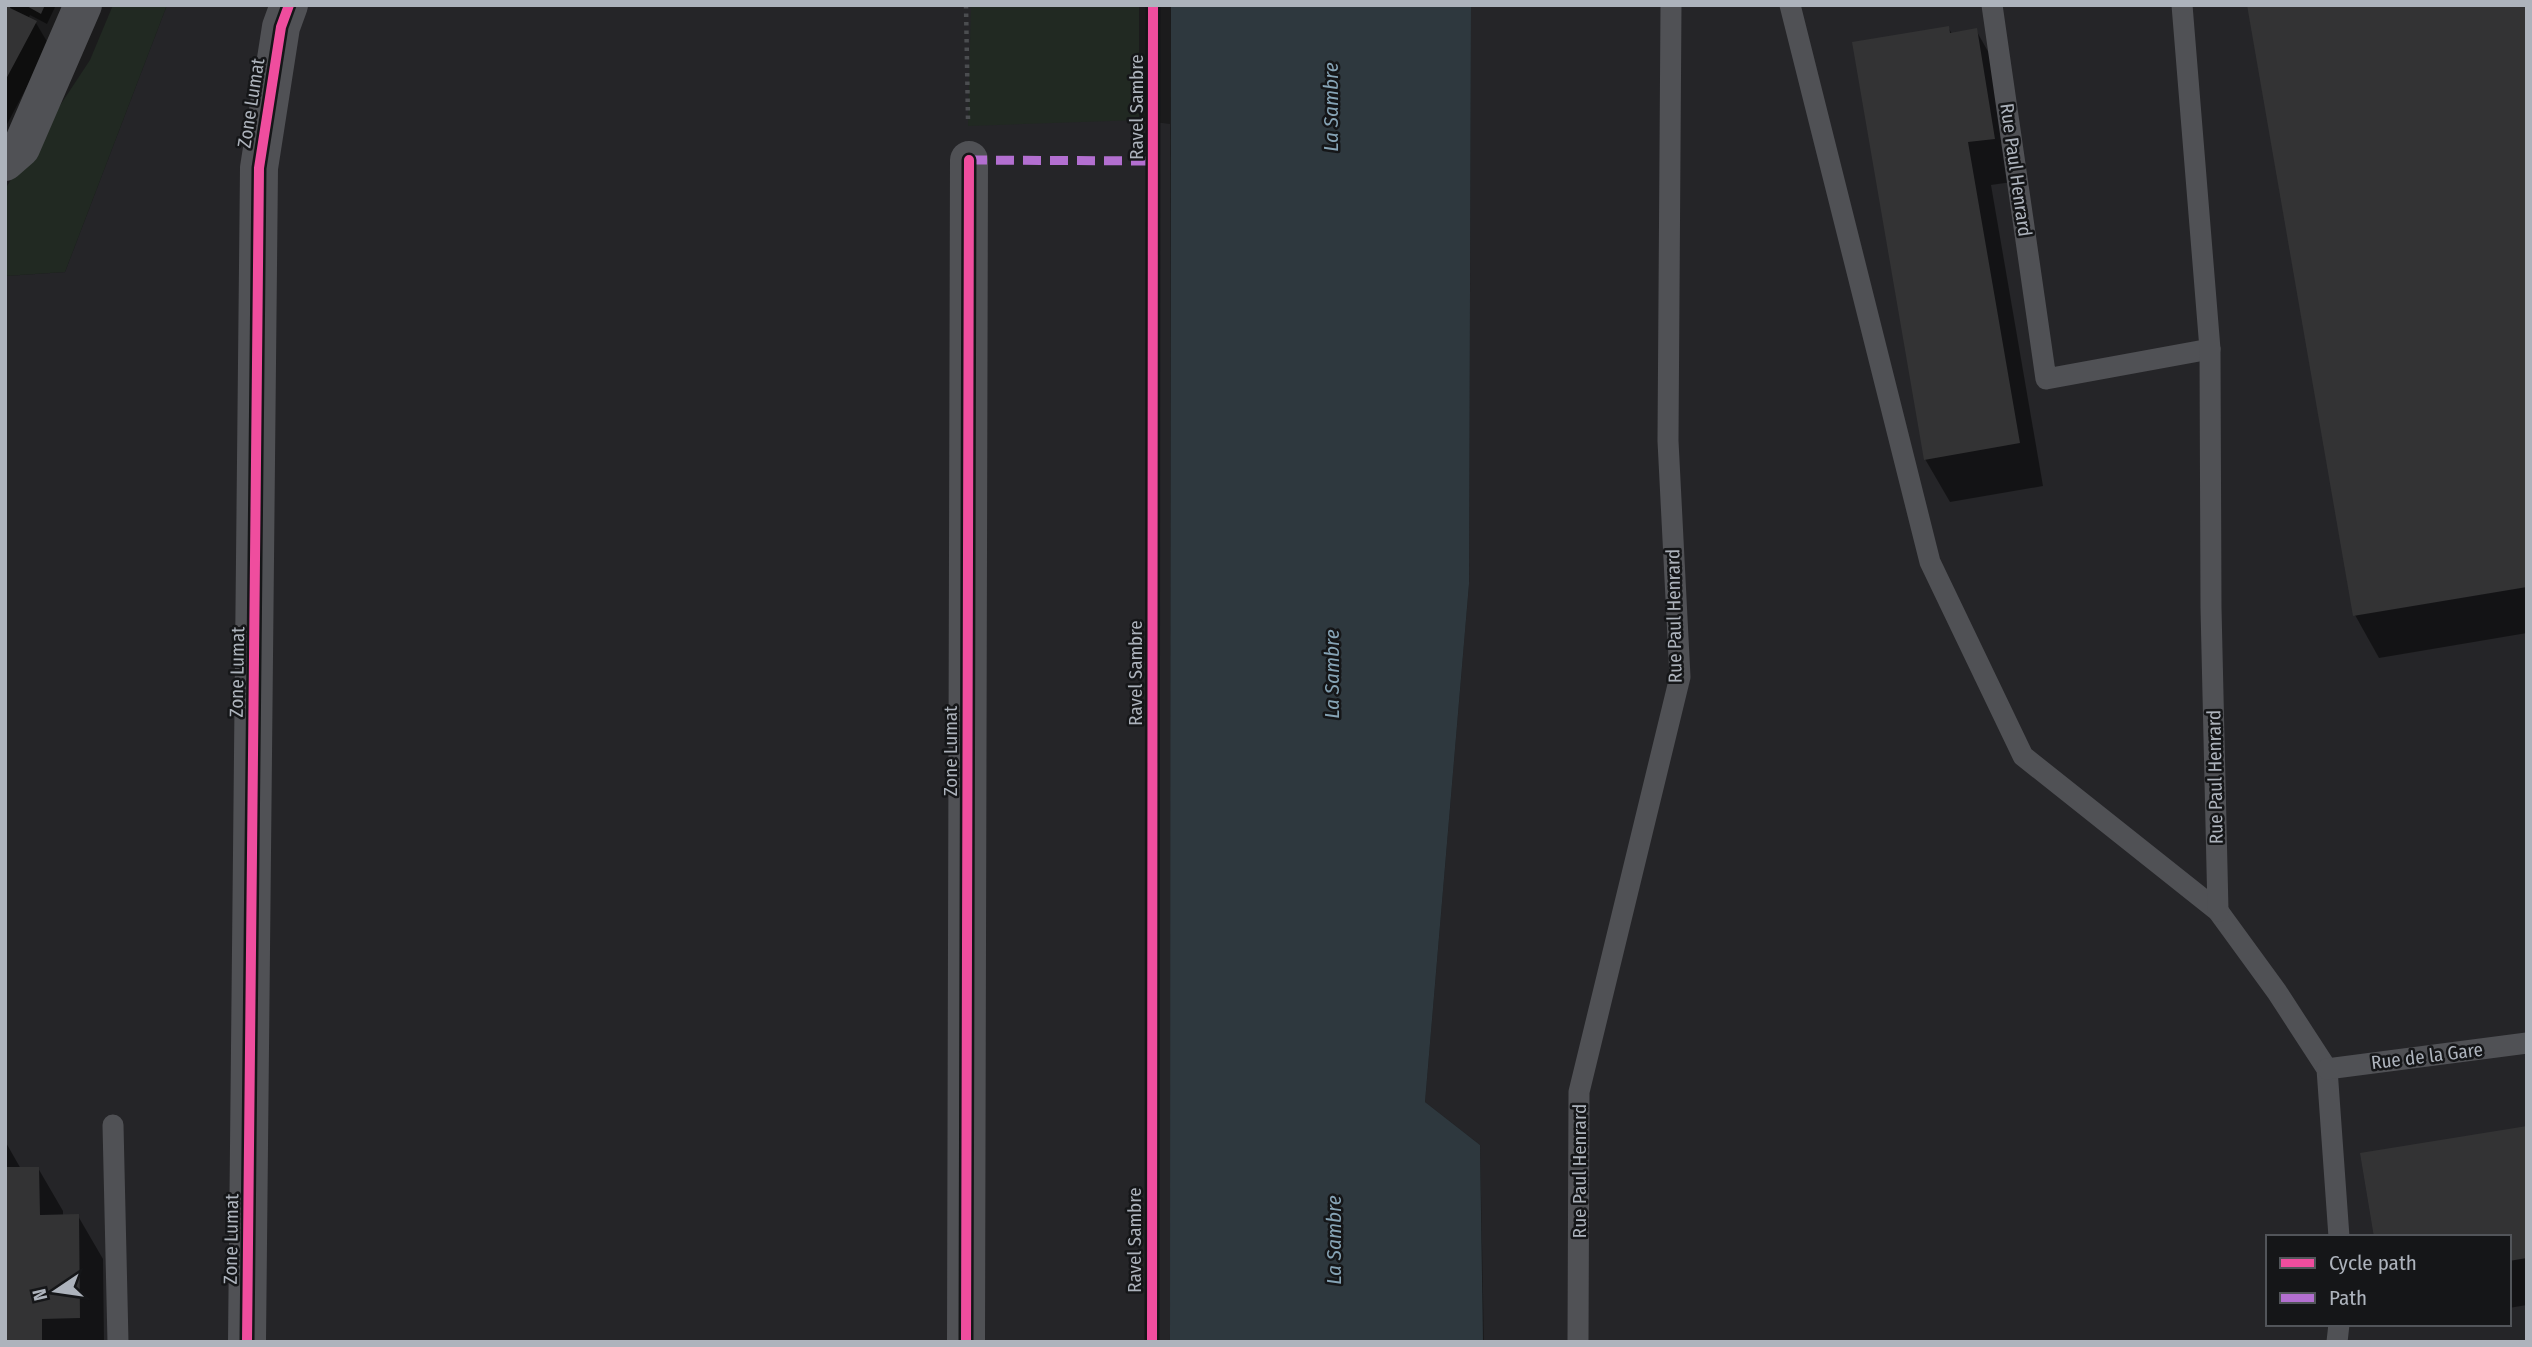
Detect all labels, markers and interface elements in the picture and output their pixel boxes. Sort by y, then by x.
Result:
street label: Ravel Sambre [1125,54,1148,160]
street label: Zone Lumat [233,56,270,150]
water label: La Sambre [1318,62,1344,152]
street label: Rue Paul Henrard [1995,102,2037,238]
street label: Rue Paul Henrard [1661,549,1687,683]
street label: Ravel Sambre [1124,620,1147,726]
street label: Zone Lumat [225,626,249,718]
water label: La Sambre [1319,629,1345,719]
street label: Zone Lumat [939,705,962,796]
street label: Rue Paul Henrard [2202,710,2228,844]
street label: Rue de la Gare [2370,1038,2484,1074]
street label: Rue Paul Henrard [1568,1104,1591,1238]
street label: Ravel Sambre [1123,1187,1146,1293]
street label: Zone Lumat [219,1193,243,1285]
water label: La Sambre [1321,1195,1347,1285]
legend [2266,1235,2511,1326]
text: Cycle path [2329,1250,2417,1276]
north arrow [21,1256,91,1326]
text: Path [2329,1285,2367,1311]
text: N [27,1287,52,1303]

